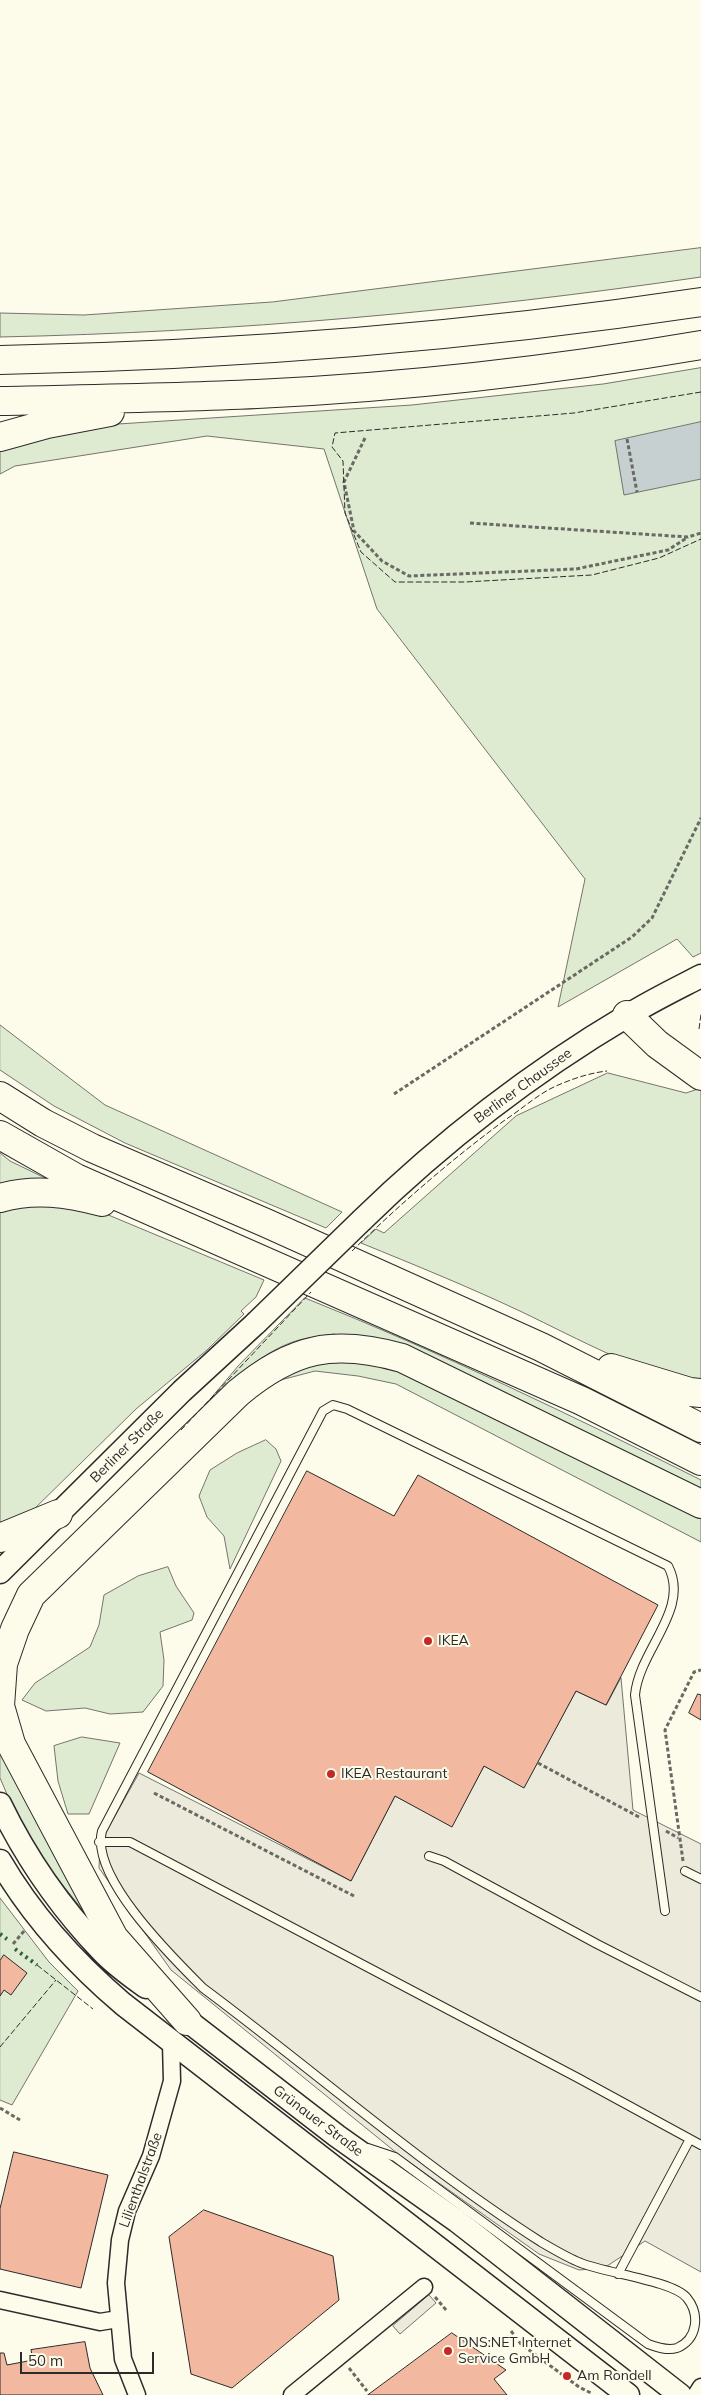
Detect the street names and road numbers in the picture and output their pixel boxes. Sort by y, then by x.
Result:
street label: Berliner Chaussee [471,1045,575,1127]
street label: Berliner Straße [87,1406,167,1486]
street label: Grünauer Straße [270,2082,366,2160]
street label: Lilienthalstraße [116,2130,166,2230]

